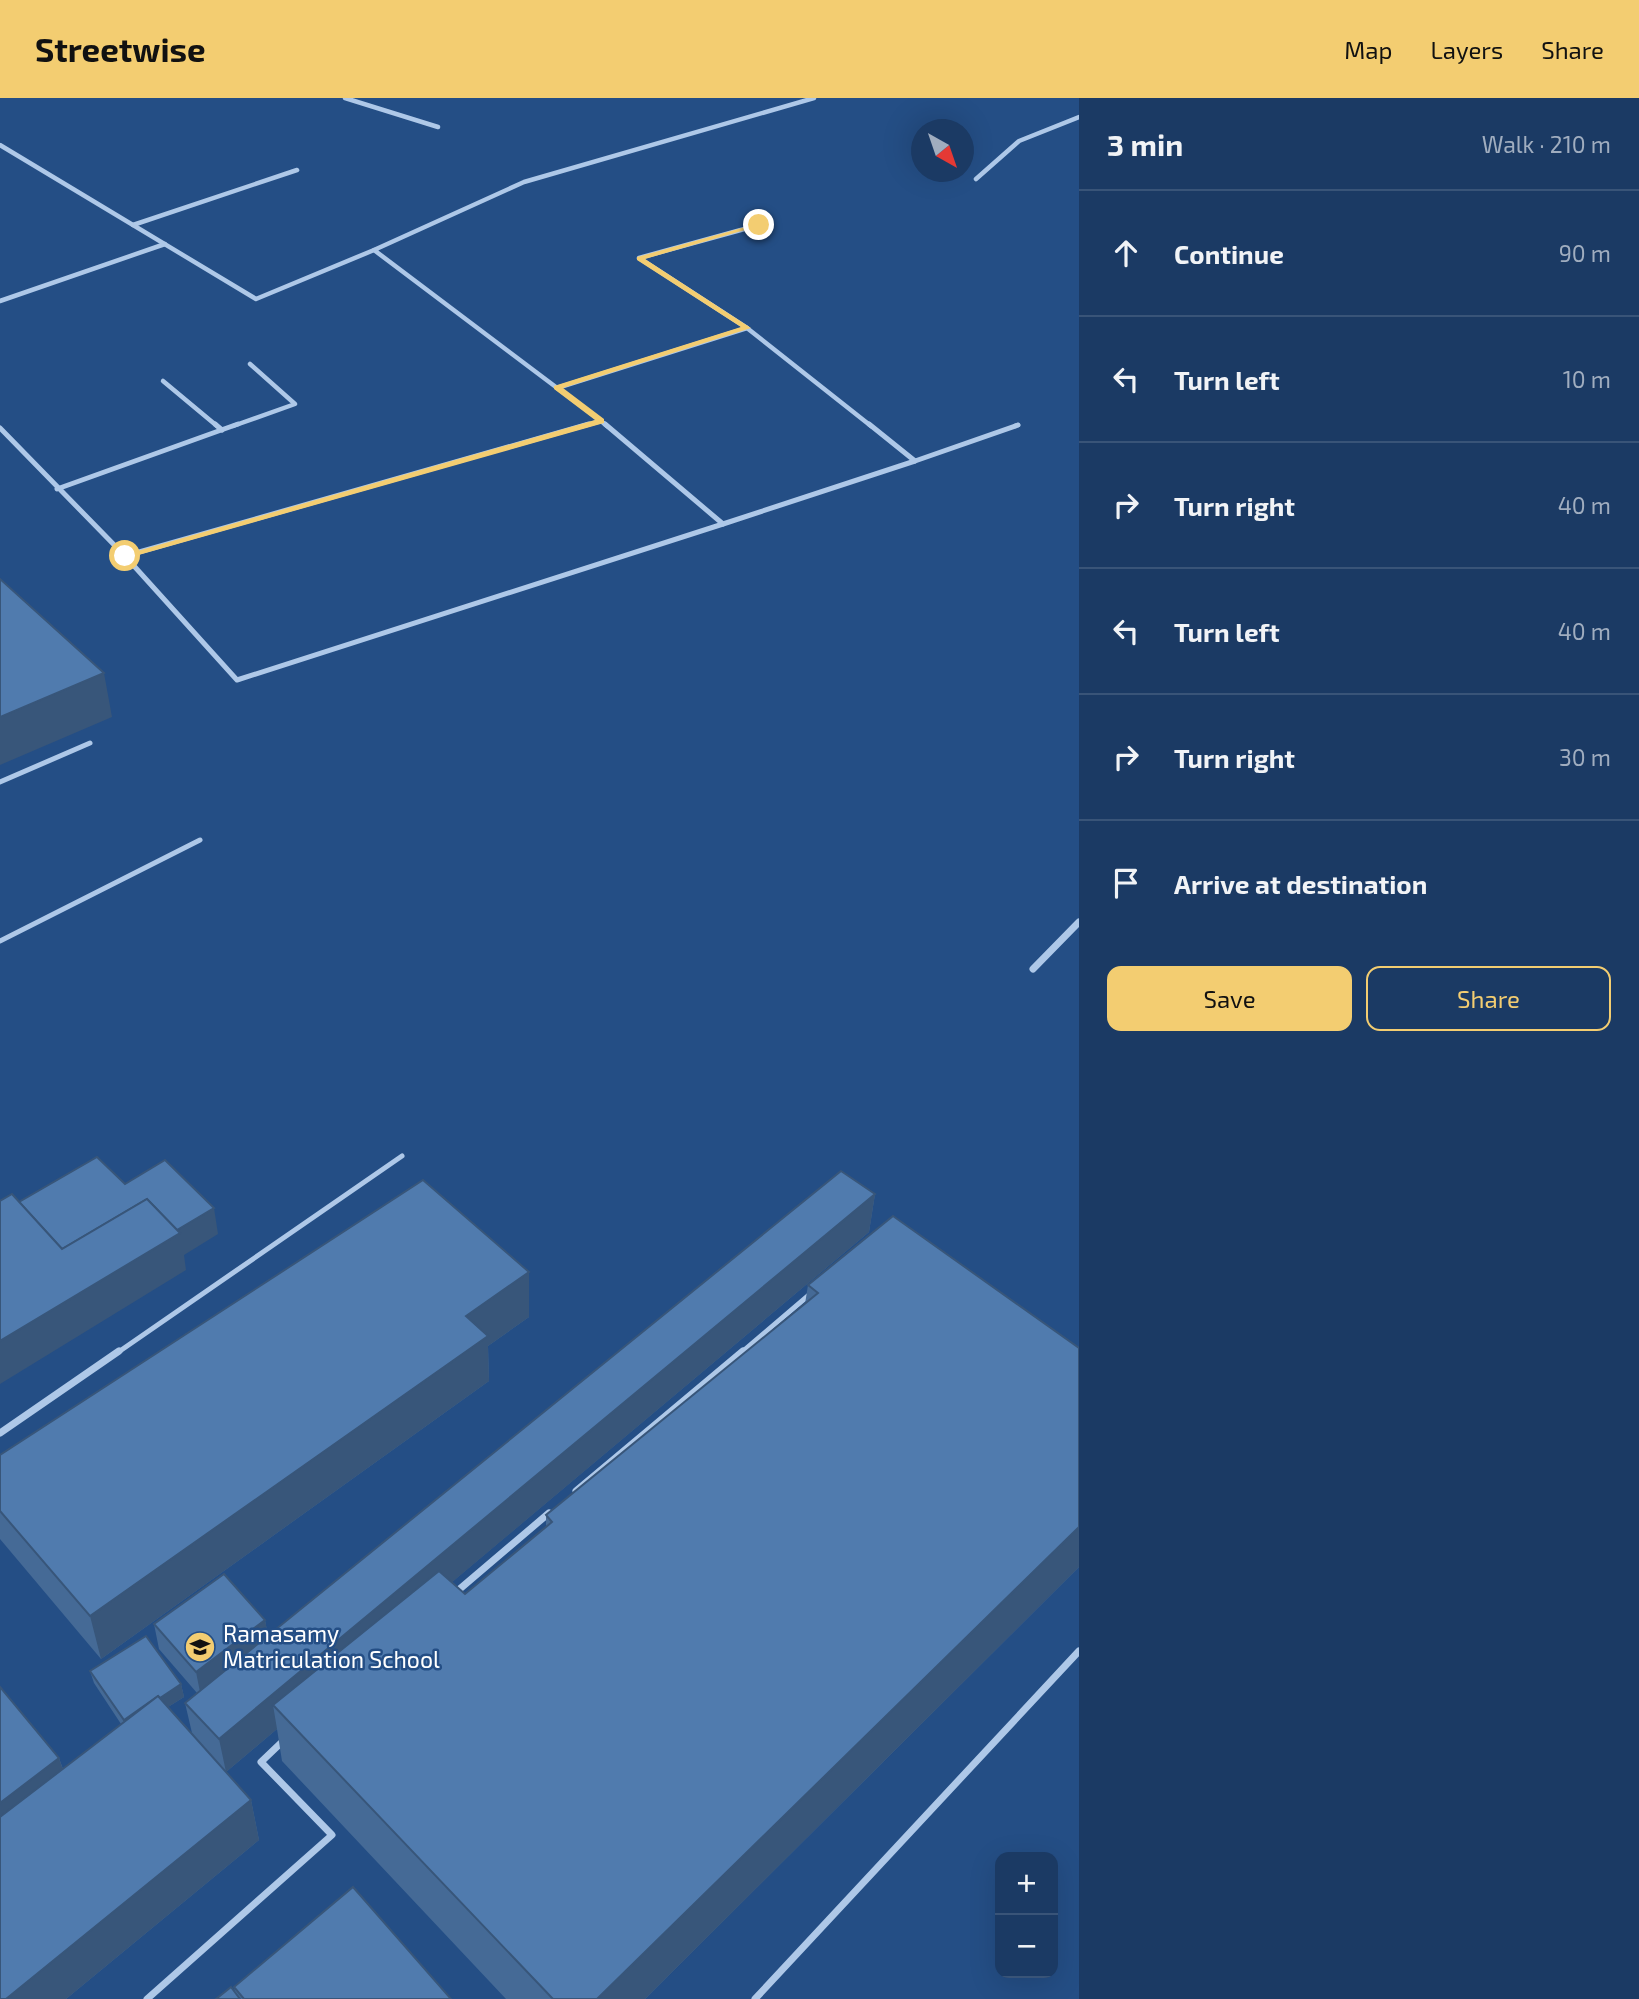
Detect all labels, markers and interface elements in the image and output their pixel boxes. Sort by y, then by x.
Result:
text: Streetwise [35,29,206,69]
text: Map [1344,35,1392,64]
text: Layers [1430,35,1503,64]
text: Share [1541,35,1604,64]
north arrow [911,119,974,182]
text: 3 min [1107,126,1183,162]
text: Walk · 210 m [1482,130,1611,158]
route end [743,209,774,240]
icon: ahead [1107,234,1145,272]
text: Continue [1174,238,1284,269]
text: 90 m [1559,239,1611,267]
icon: left [1107,360,1145,398]
text: Turn left [1174,364,1280,395]
text: 10 m [1563,365,1611,393]
icon: right [1107,486,1145,524]
text: Turn right [1174,490,1295,521]
text: 40 m [1558,491,1611,519]
route start [109,540,140,571]
icon: left [1107,612,1145,650]
text: Turn left [1174,616,1280,647]
text: 40 m [1558,617,1611,645]
icon: right [1107,738,1145,776]
text: Turn right [1174,742,1295,773]
text: 30 m [1559,743,1611,771]
icon: arrive [1107,864,1145,902]
text: Arrive at destination [1174,868,1427,899]
button: Save [1107,966,1352,1031]
button: Share [1366,966,1611,1031]
place label: Ramasamy Matriculation School [223,1619,440,1673]
school or university icon: Ramasamy Matriculation School [183,1630,217,1664]
map controls [995,1852,1058,1978]
button: + [995,1852,1058,1915]
button: − [995,1915,1058,1978]

